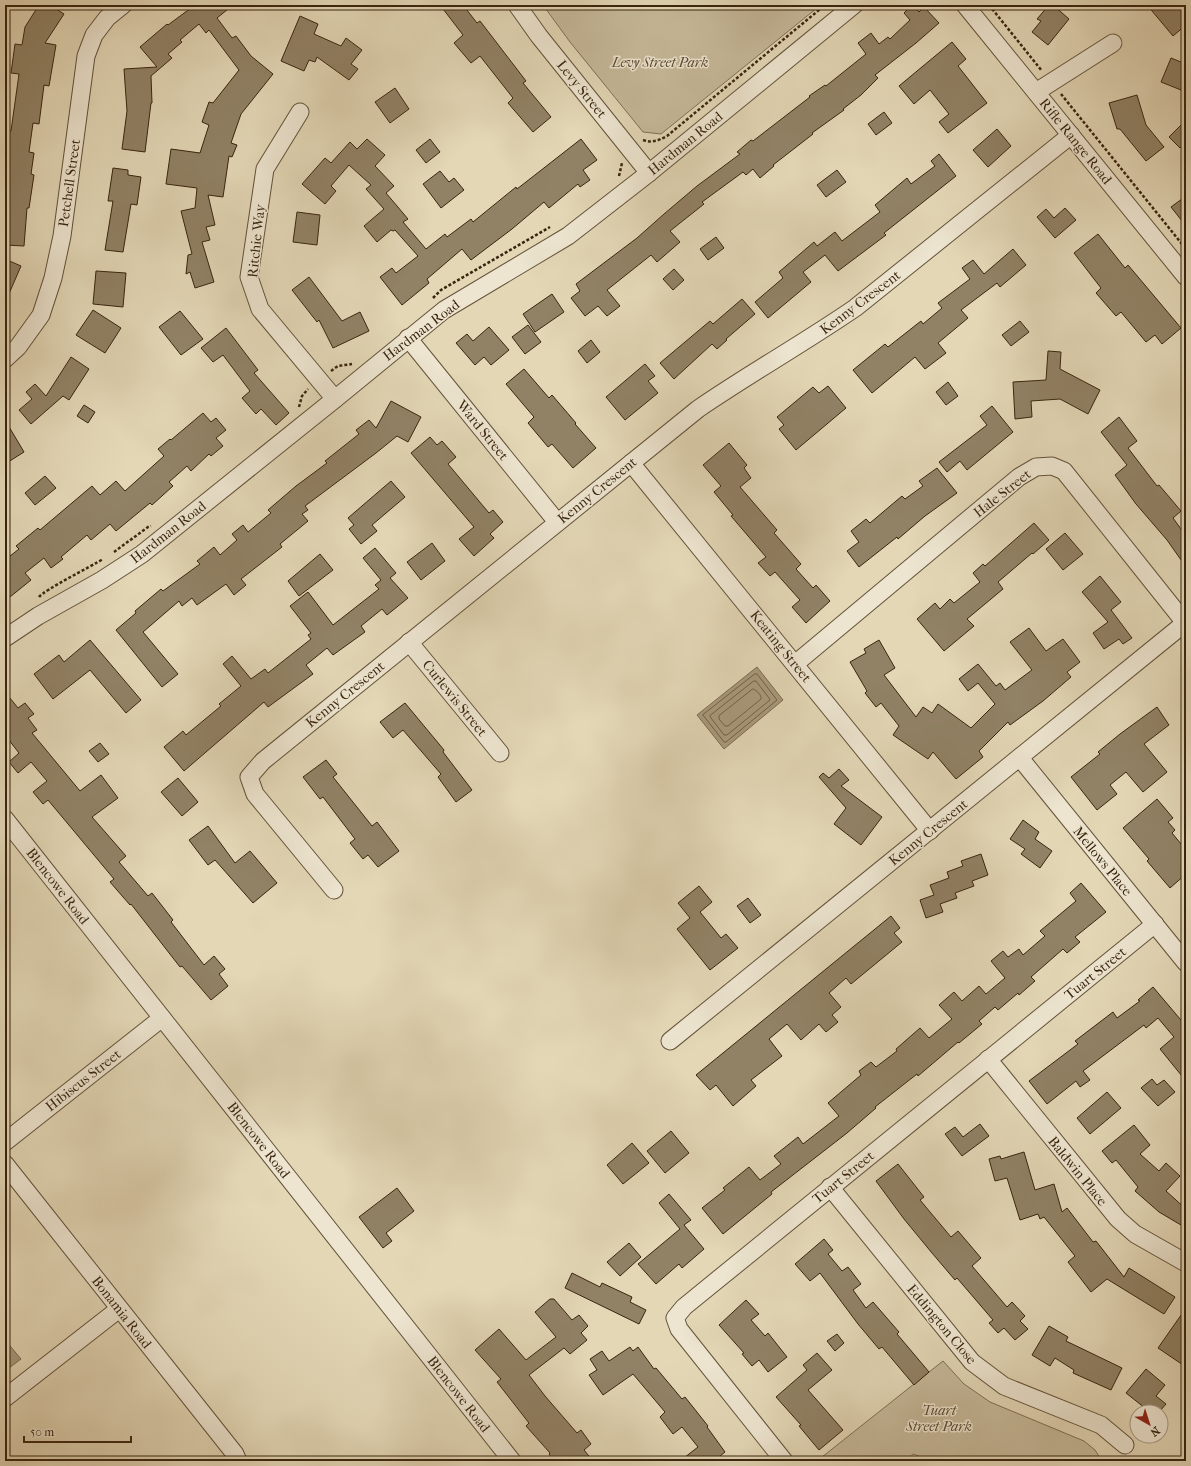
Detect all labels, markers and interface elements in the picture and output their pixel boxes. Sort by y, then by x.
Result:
park label: Levy Street Park [611,54,708,71]
street label: Levy Street [553,57,610,122]
street label: Rifle Range Road [1036,95,1116,188]
street label: Hardman Road [644,108,726,179]
street label: Petchell Street [55,138,84,228]
street label: Ritchie Way [244,203,269,279]
street label: Kenny Crescent [817,267,904,338]
street label: Hardman Road [380,296,463,365]
street label: Ward Street [453,396,512,464]
street label: Kenny Crescent [554,453,640,527]
street label: Hale Street [970,466,1034,521]
street label: Hardman Road [127,497,210,567]
street label: Keating Street [746,607,815,686]
street label: Kenny Crescent [302,657,388,731]
street label: Curlewis Street [419,657,491,740]
street label: Kenny Crescent [885,795,971,869]
street label: Mellows Place [1069,823,1136,900]
street label: Blencowe Road [23,845,93,928]
street label: Tuart Street [1061,943,1130,1003]
street label: Hibiscus Street [42,1046,124,1115]
street label: Blencowe Road [224,1099,294,1182]
street label: Baldwin Place [1044,1133,1111,1210]
street label: Tuart Street [809,1147,878,1207]
street label: Bonamia Road [88,1273,155,1352]
street label: Eddington Close [903,1281,980,1368]
street label: Blencowe Road [424,1353,494,1436]
park label: Tuart Street Park [905,1402,972,1435]
north arrow [1129,1404,1169,1444]
scale bar [24,1418,131,1444]
text: N [1147,1424,1162,1439]
text: 50 m [30,1425,54,1439]

